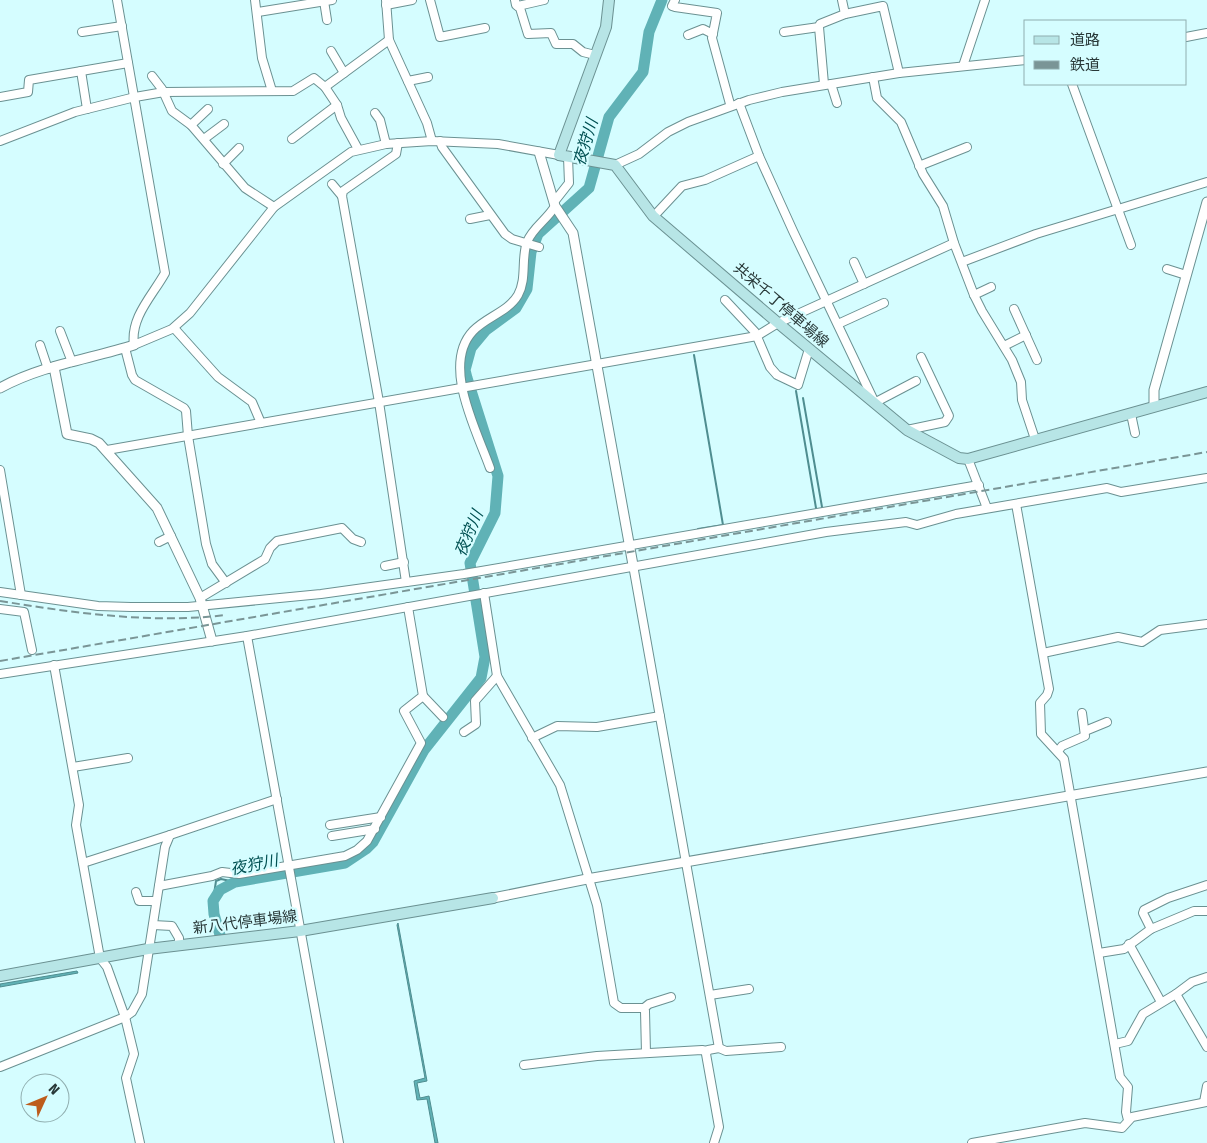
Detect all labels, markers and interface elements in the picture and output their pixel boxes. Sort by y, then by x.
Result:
legend [1024,20,1187,85]
text: 道路 [1070,31,1100,49]
text: 鉄道 [1070,56,1100,74]
water label: 夜狩川 [569,115,602,168]
street label: 共栄千丁停車場線 [730,259,832,351]
water label: 夜狩川 [450,506,487,559]
water label: 夜狩川 [229,850,281,878]
street label: 新八代停車場線 [192,907,298,937]
north arrow [20,1073,70,1123]
text: N [45,1080,63,1098]

